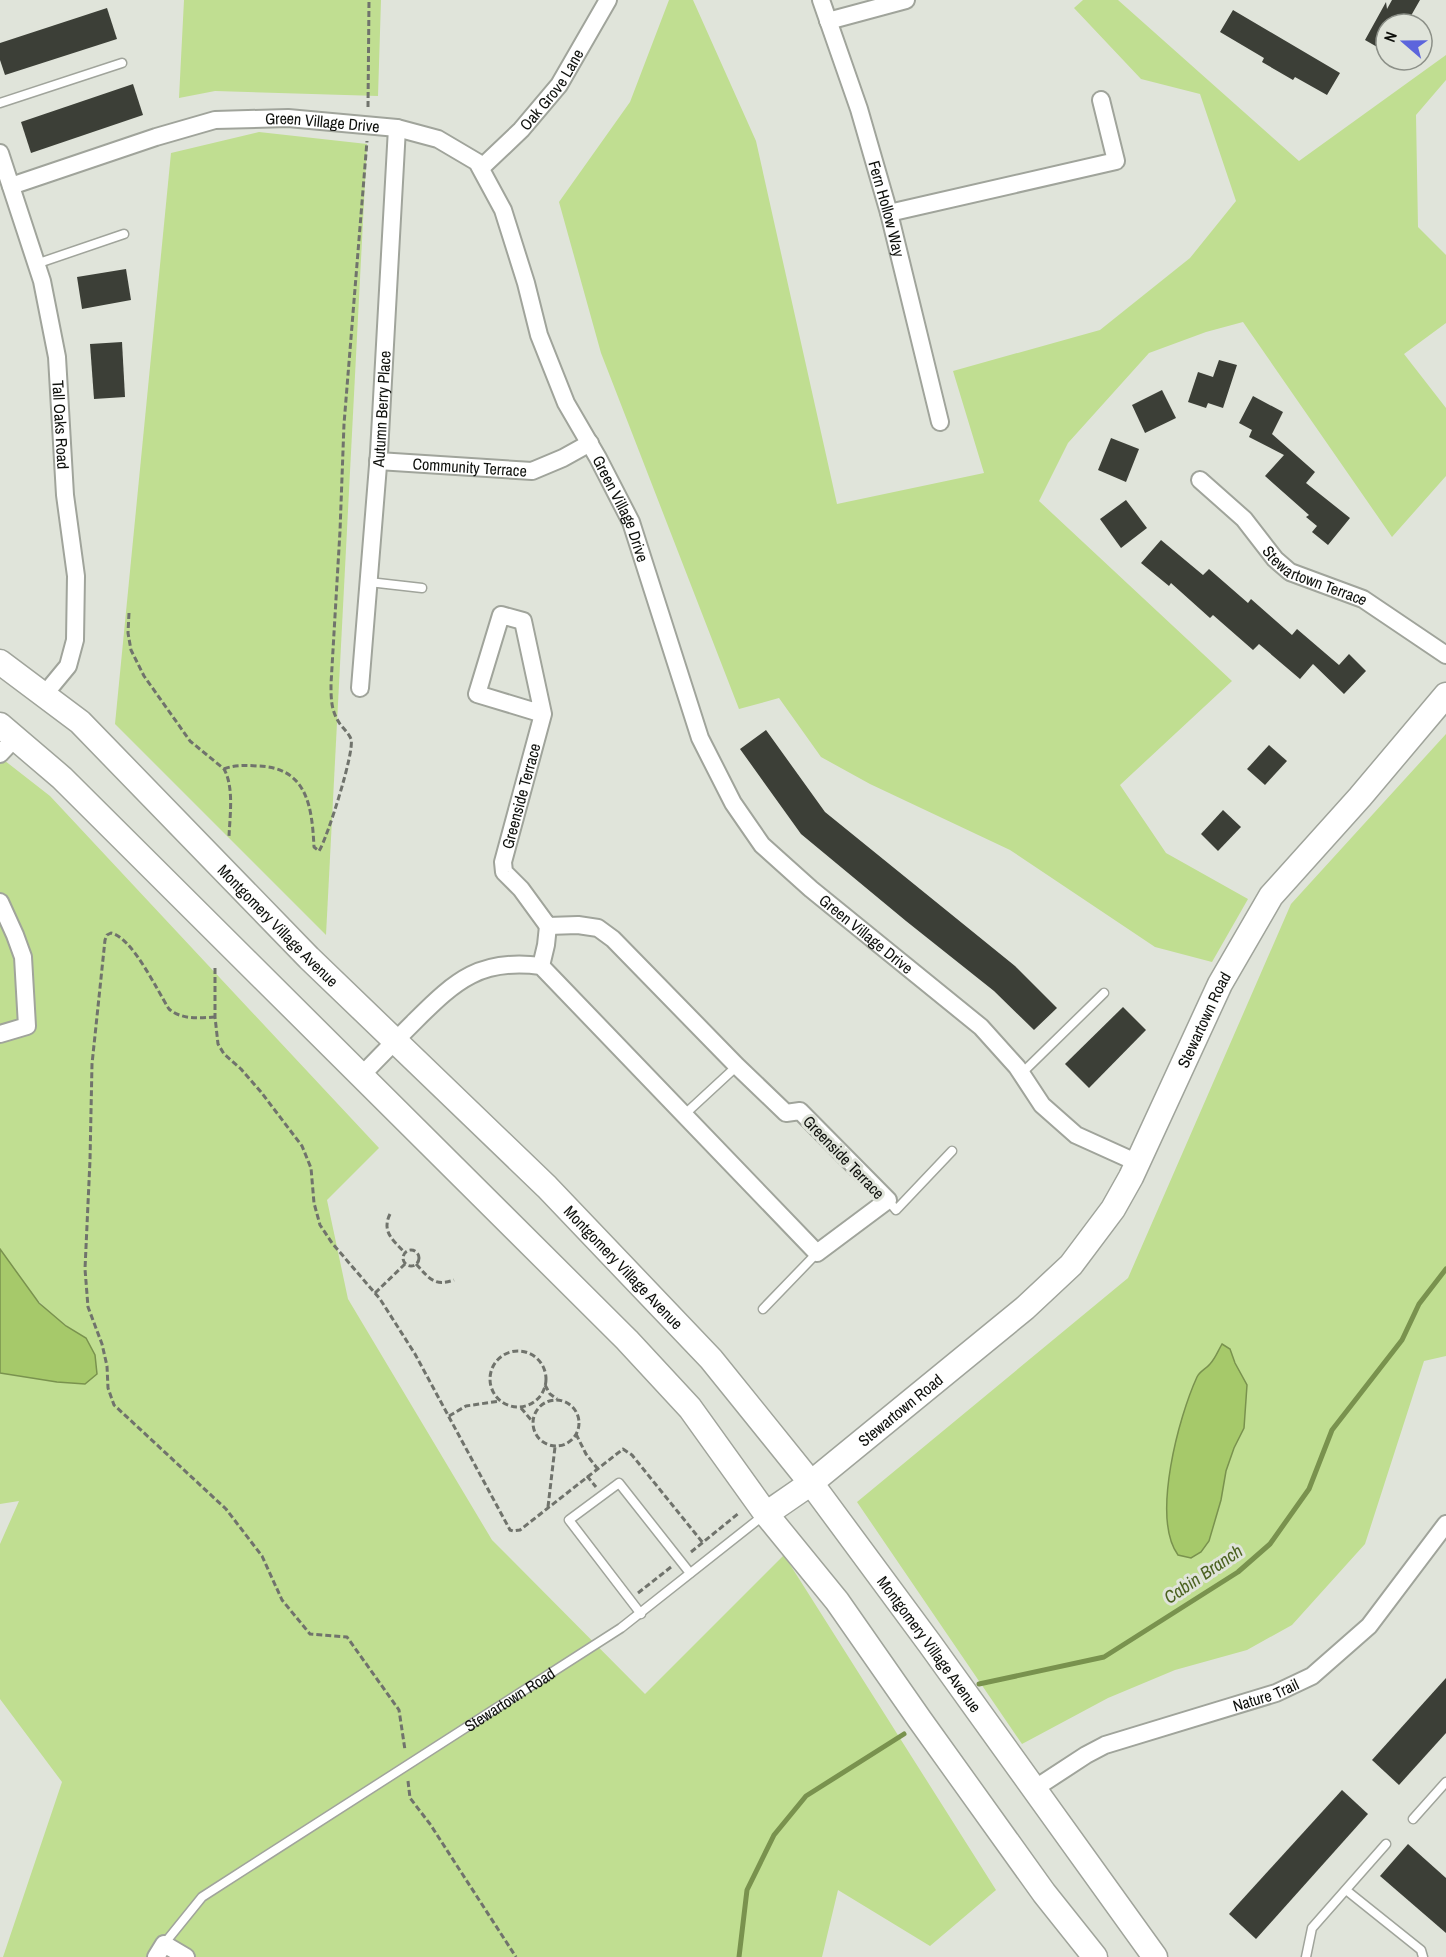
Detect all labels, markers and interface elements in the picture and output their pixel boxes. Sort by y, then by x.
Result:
north arrow [1374,12,1434,72]
text: N [1378,29,1402,45]
street label: Oak Grove Lane [514,45,589,135]
street label: Green Village Drive [265,107,381,137]
street label: Fern Hollow Way [863,158,910,260]
street label: Autumn Berry Place [367,350,396,469]
street label: Tall Oaks Road [47,379,74,470]
street label: Green Village Drive [587,451,654,565]
street label: Community Terrace [412,452,528,482]
street label: Stewartown Terrace [1258,541,1372,610]
street label: Greenside Terrace [496,741,546,851]
street label: Montgomery Village Avenue [213,859,343,992]
street label: Green Village Drive [815,889,918,979]
street label: Stewartown Road [1172,968,1236,1071]
street label: Greenside Terrace [798,1110,890,1204]
street label: Montgomery Village Avenue [559,1200,688,1334]
street label: Stewartown Road [853,1369,947,1451]
water label: Cabin Branch [1159,1538,1247,1610]
street label: Montgomery Village Avenue [872,1571,987,1717]
street label: Stewartown Road [460,1662,559,1737]
street label: Nature Trail [1230,1673,1302,1717]

